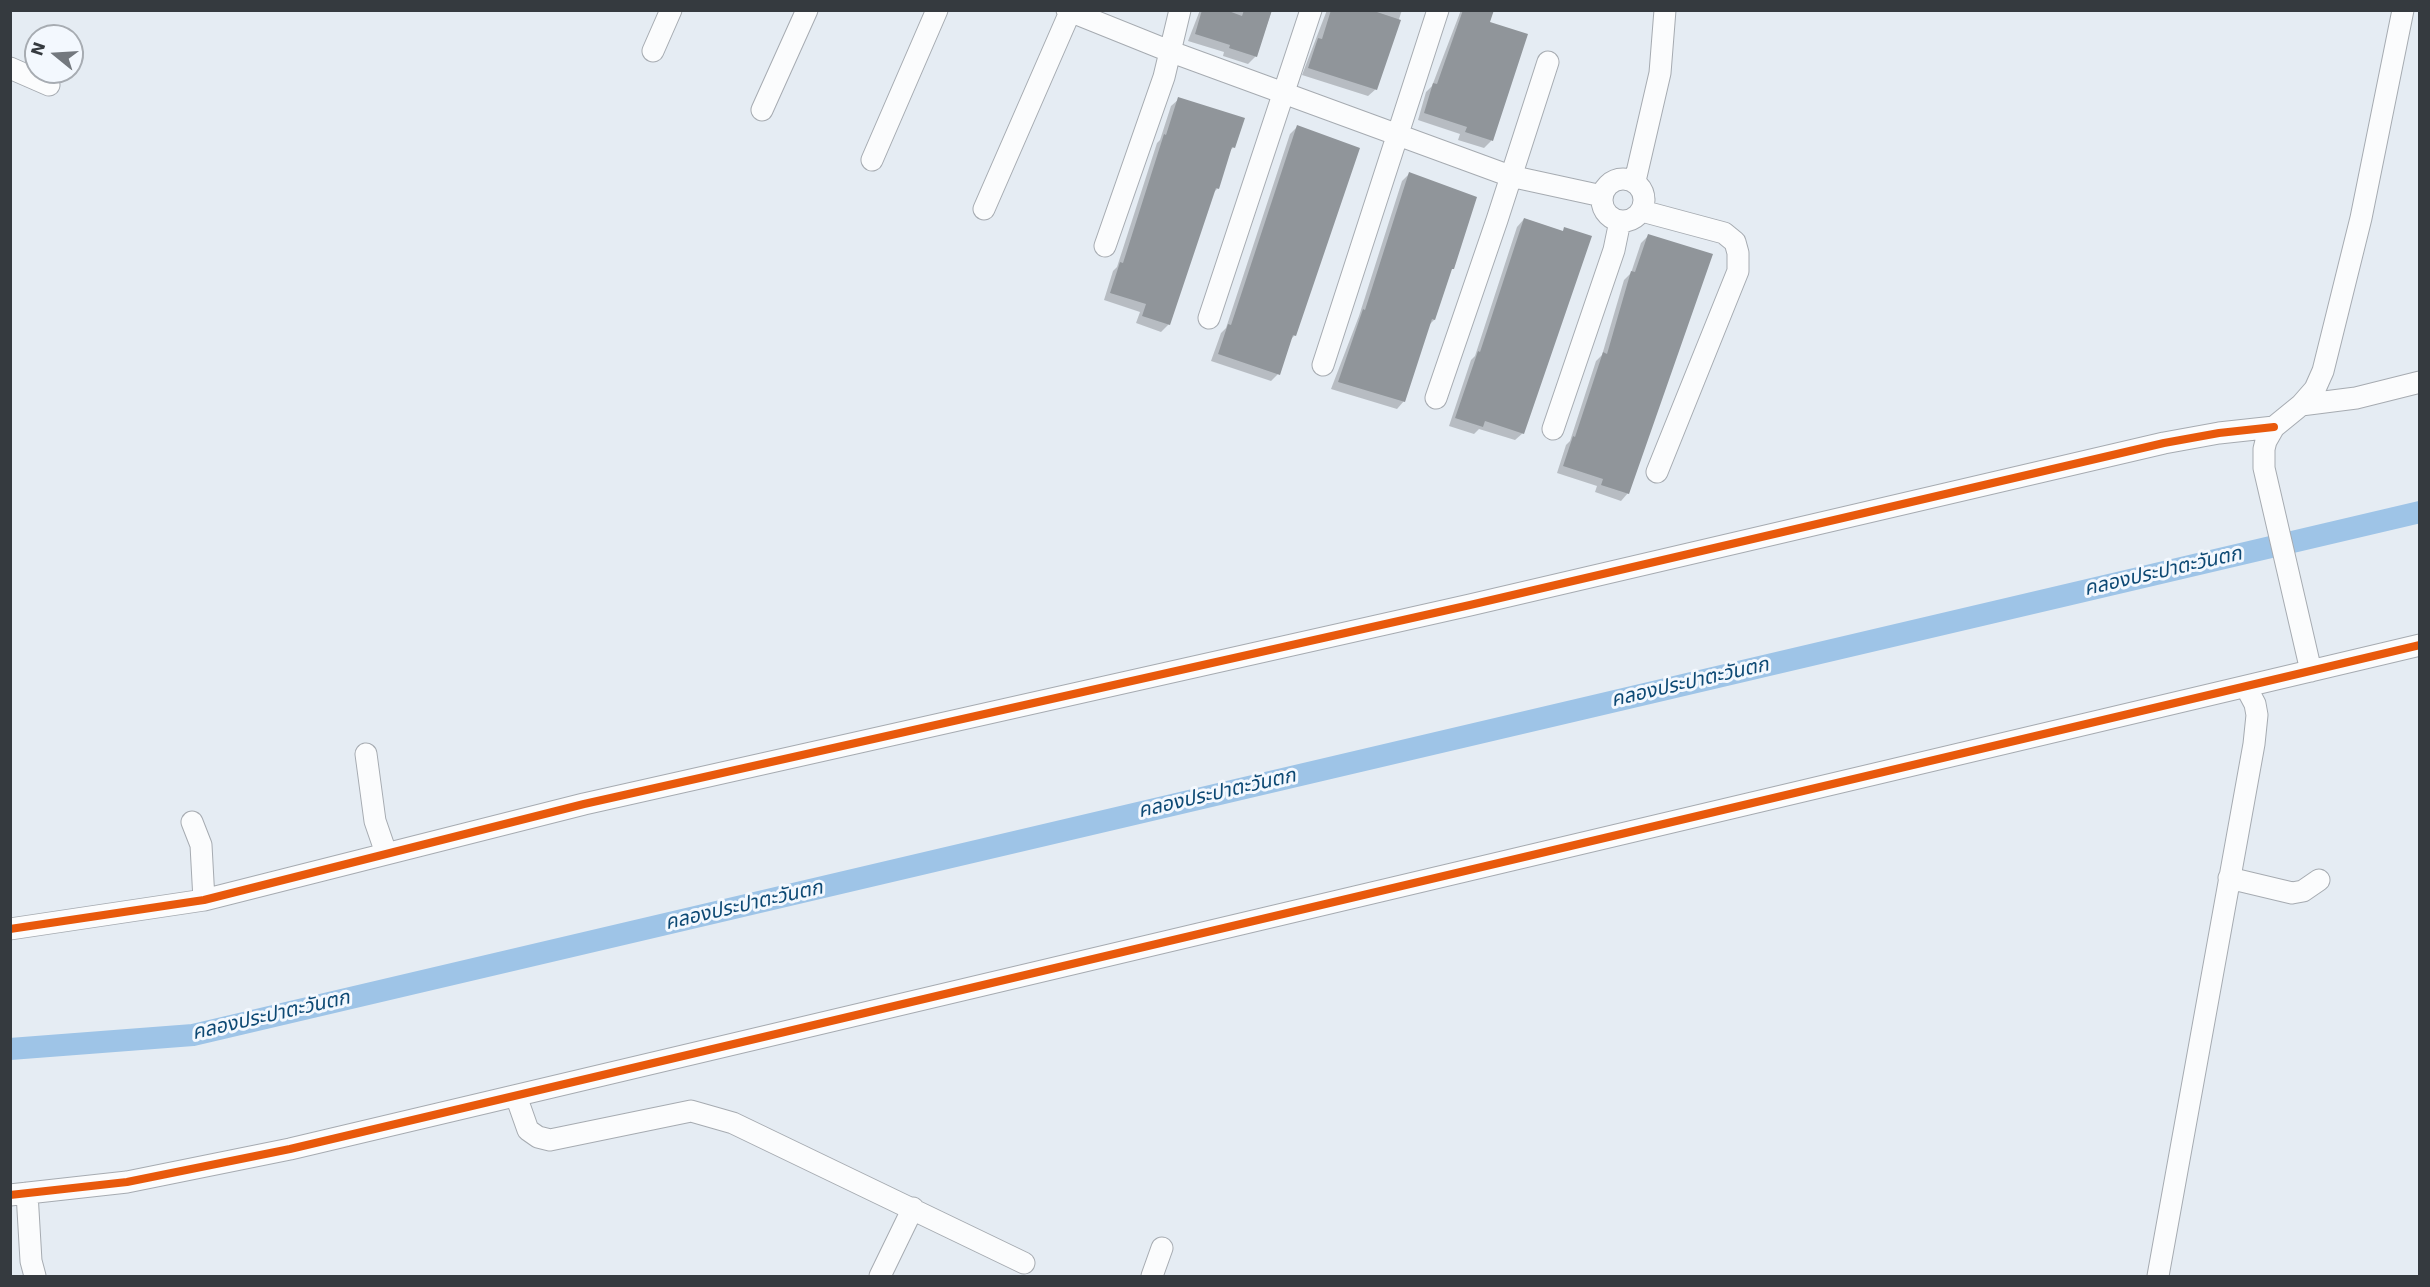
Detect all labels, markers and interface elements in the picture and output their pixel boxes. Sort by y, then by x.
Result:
north arrow [24,24,84,84]
text: N [27,40,49,58]
water label: คลองประปาตะวันตก [2082,542,2244,602]
water label: คลองประปาตะวันตก [1609,653,1771,713]
water label: คลองประปาตะวันตก [1136,764,1298,824]
water label: คลองประปาตะวันตก [663,876,825,936]
water label: คลองประปาตะวันตก [190,986,352,1046]

